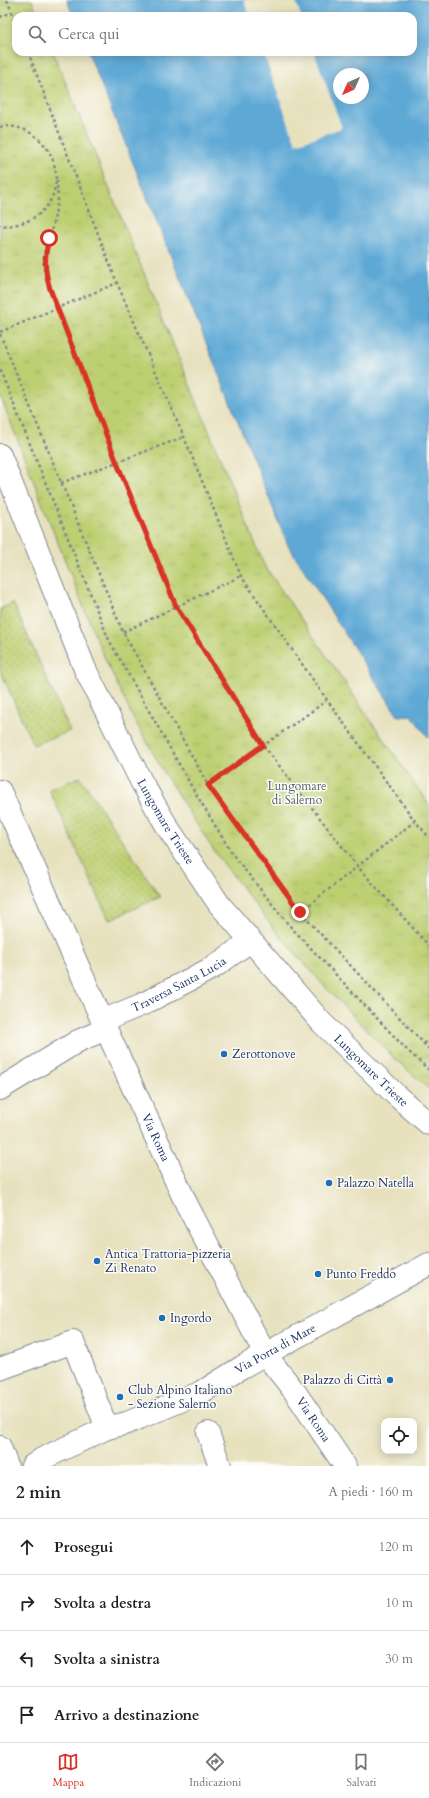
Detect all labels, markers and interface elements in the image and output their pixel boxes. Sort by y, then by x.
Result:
search box [12,12,417,56]
icon: search [26,23,48,45]
text: Cerca qui [58,24,120,44]
north arrow [333,68,369,104]
route start [40,229,58,247]
street label: Lungomare Trieste [133,776,198,867]
park label: Lungomare di Salerno [267,778,327,808]
route end [291,903,309,921]
street label: Traversa Santa Lucia [129,952,230,1016]
street label: Lungomare Trieste [330,1031,412,1110]
place label: Zerottonove [232,1046,296,1062]
marker: Zerottonove [219,1049,229,1059]
street label: Via Roma [138,1111,174,1165]
place label: Palazzo Natella [337,1175,415,1191]
marker: Palazzo Natella [324,1178,334,1188]
place label: Antica Trattoria-pizzeria Zi Renato [105,1246,232,1276]
marker: Antica Trattoria-pizzeria Zi Renato [92,1256,102,1266]
place label: Punto Freddo [326,1266,396,1282]
marker: Punto Freddo [313,1269,323,1279]
place label: Ingordo [170,1310,212,1326]
marker: Ingordo [157,1313,167,1323]
street label: Via Porta di Mare [232,1320,319,1378]
place label: Palazzo di Città [303,1372,383,1388]
marker: Palazzo di Città [385,1375,395,1385]
place label: Club Alpino Italiano - Sezione Salerno [128,1382,233,1412]
marker: Club Alpino Italiano - Sezione Salerno [115,1392,125,1402]
street label: Via Roma [293,1394,335,1446]
map controls [381,1418,417,1454]
button: locate [381,1418,417,1454]
text: 2 min [16,1481,61,1504]
text: A piedi · 160 m [328,1483,413,1501]
icon: ahead [16,1536,38,1558]
text: Prosegui [54,1537,113,1557]
text: 120 m [379,1538,413,1556]
icon: right [16,1592,38,1614]
text: Svolta a destra [54,1593,151,1613]
text: 10 m [385,1594,413,1612]
icon: left [16,1648,38,1670]
text: Svolta a sinistra [54,1649,160,1669]
text: 30 m [385,1650,413,1668]
icon: arrive [16,1704,38,1726]
text: Arrivo a destinazione [54,1705,200,1725]
tab: Mappa [53,1751,84,1790]
tab: Indicazioni [189,1751,241,1790]
tab: Salvati [346,1751,376,1790]

